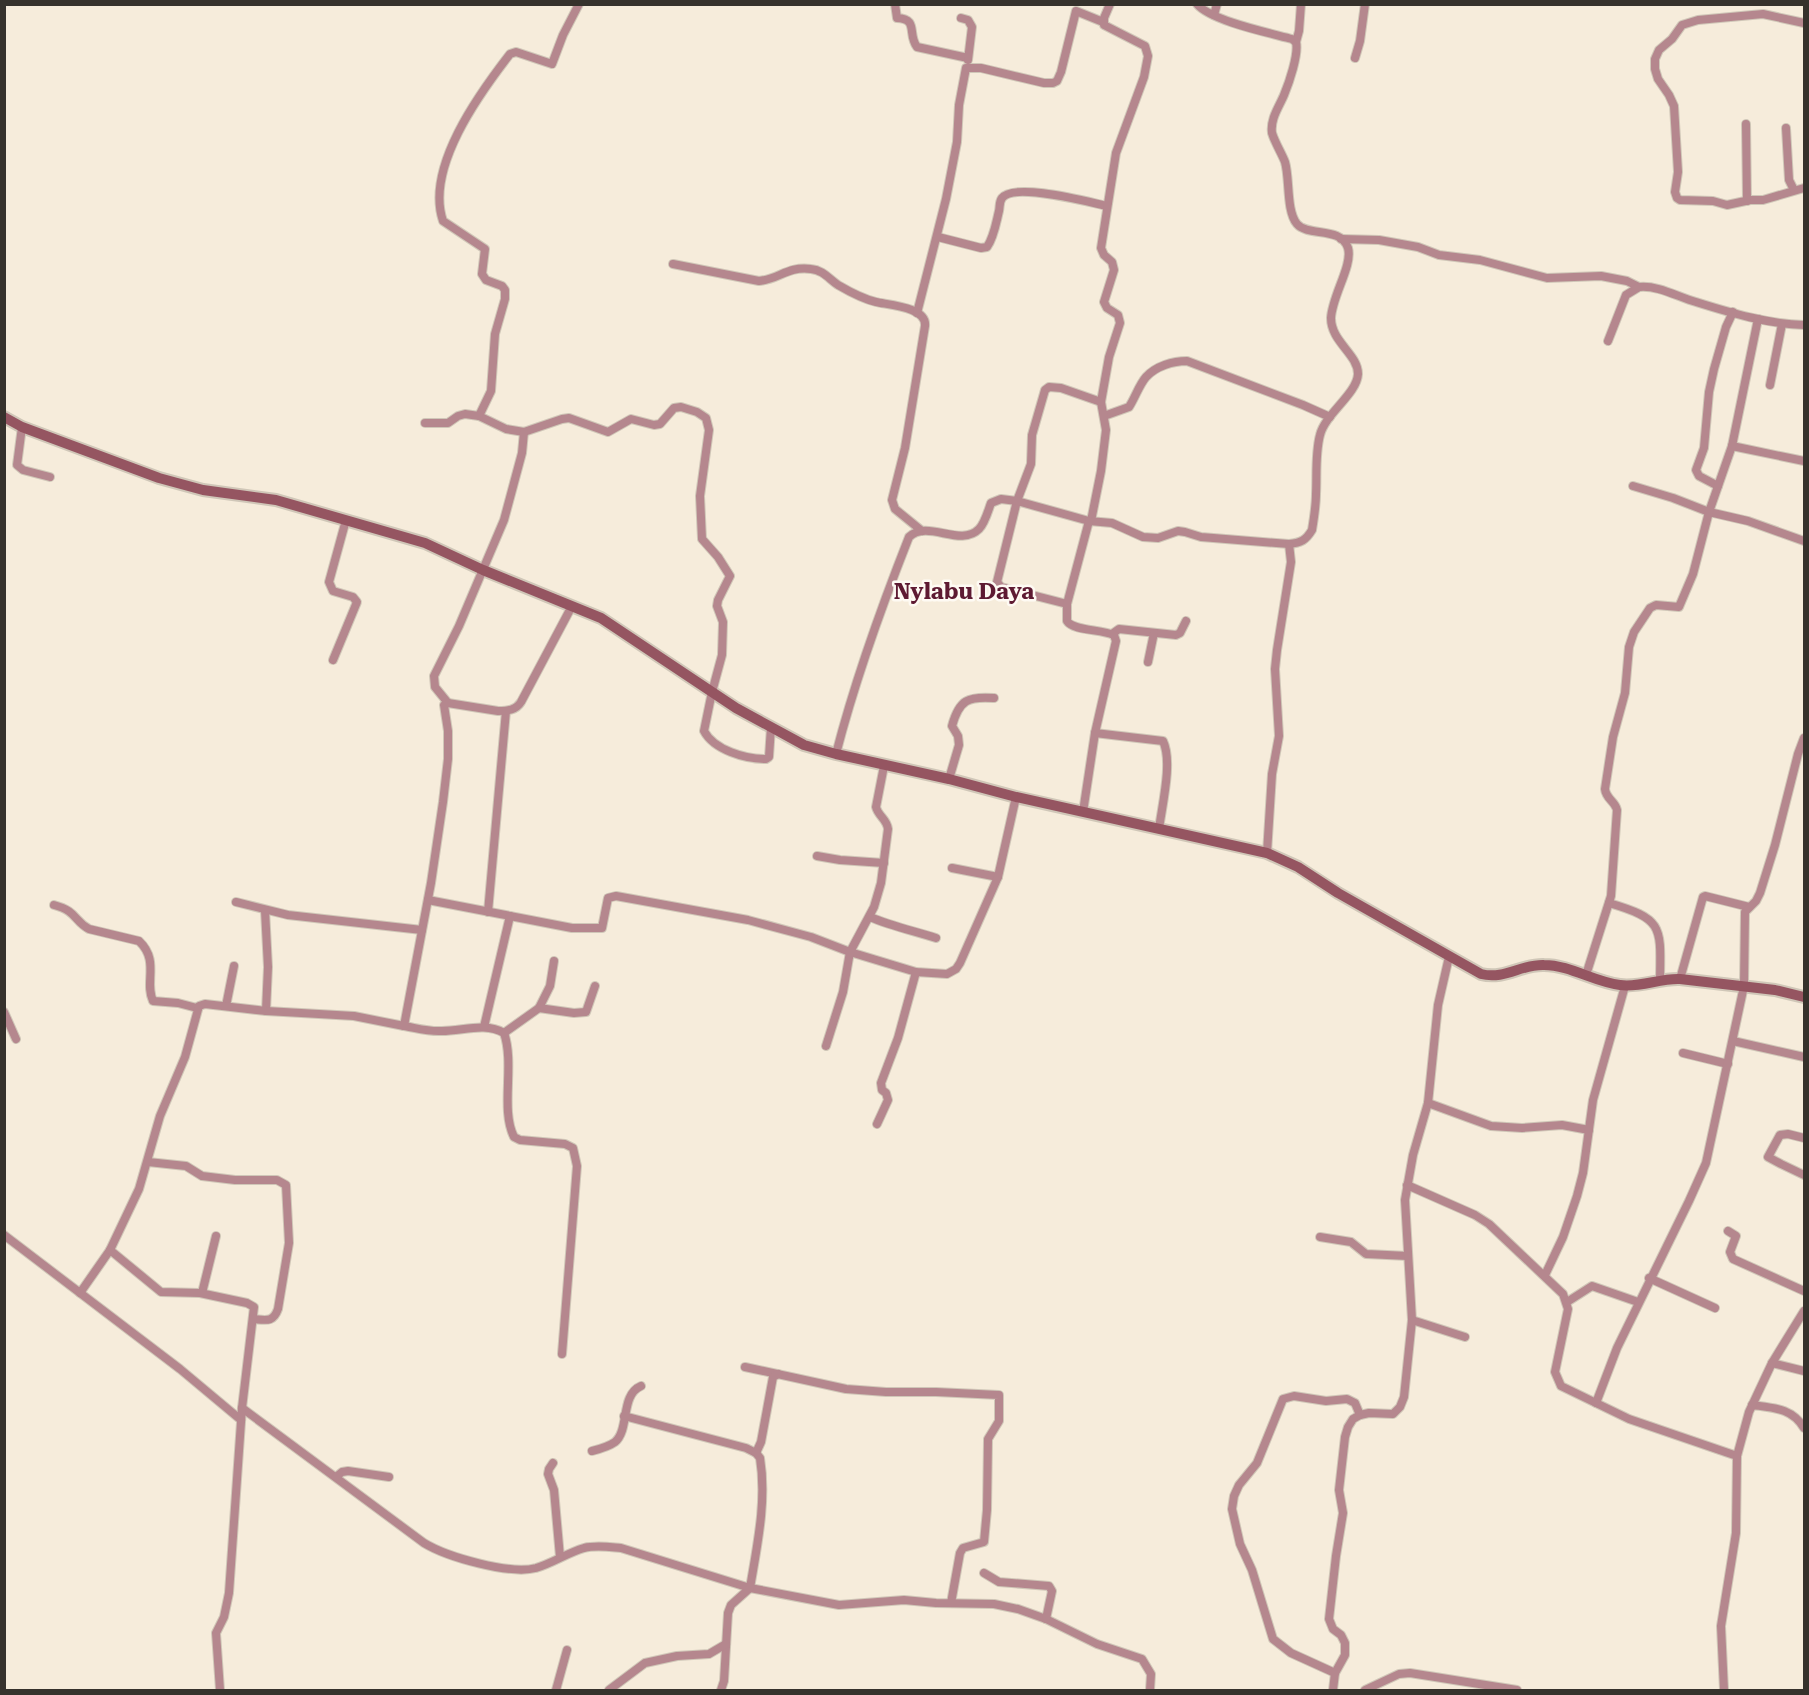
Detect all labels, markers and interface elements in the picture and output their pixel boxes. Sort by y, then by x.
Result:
district label: Nylabu Daya [894,579,1034,604]

